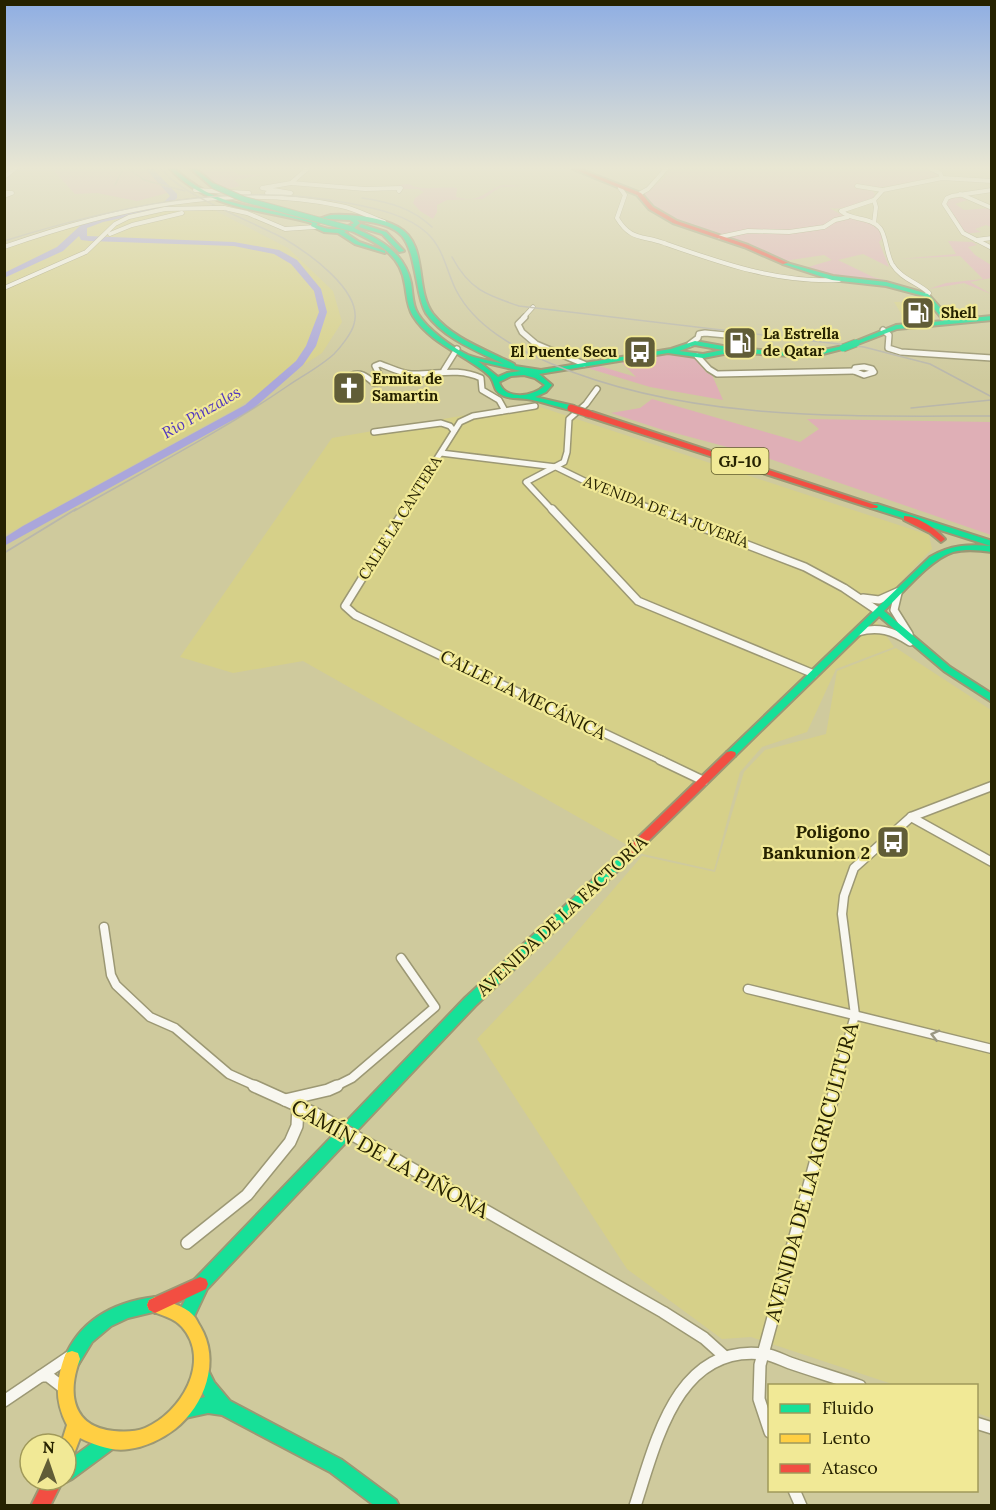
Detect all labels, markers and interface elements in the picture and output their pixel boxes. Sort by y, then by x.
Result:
fuel station icon: Shell [900,295,936,331]
place label: Shell [941,303,977,322]
place label: La Estrella de Qatar [763,324,839,360]
fuel station icon: La Estrella de Qatar [722,325,758,361]
bus stop icon: El Puente Secu [622,334,658,370]
place label: El Puente Secu [510,342,617,361]
place label: Ermita de Samartin [372,369,442,405]
church icon: Ermita de Samartin [331,370,367,406]
water label: Rio Pinzales [158,381,244,443]
road number: GJ-10 [712,448,768,474]
street label: CALLE LA CANTERA [354,452,446,583]
street label: AVENIDA DE LA JUVERÍA [580,471,752,552]
street label: CALLE LA MECÁNICA [436,644,611,745]
place label: Poligono Bankunion 2 [762,820,870,864]
bus stop icon: Poligono Bankunion 2 [875,824,911,860]
street label: AVENIDA DE LA FACTORÍA [471,830,652,1002]
street label: AVENIDA DE LA AGRICULTURA [758,1019,865,1325]
one-way arrow [930,1029,940,1042]
street label: CAMÍN DE LA PIÑONA [287,1093,495,1225]
legend [768,1384,978,1492]
text: Fluido [822,1396,874,1419]
text: Lento [822,1426,870,1449]
north arrow [18,1432,78,1492]
text: N [42,1437,55,1457]
text: Atasco [821,1456,878,1479]

